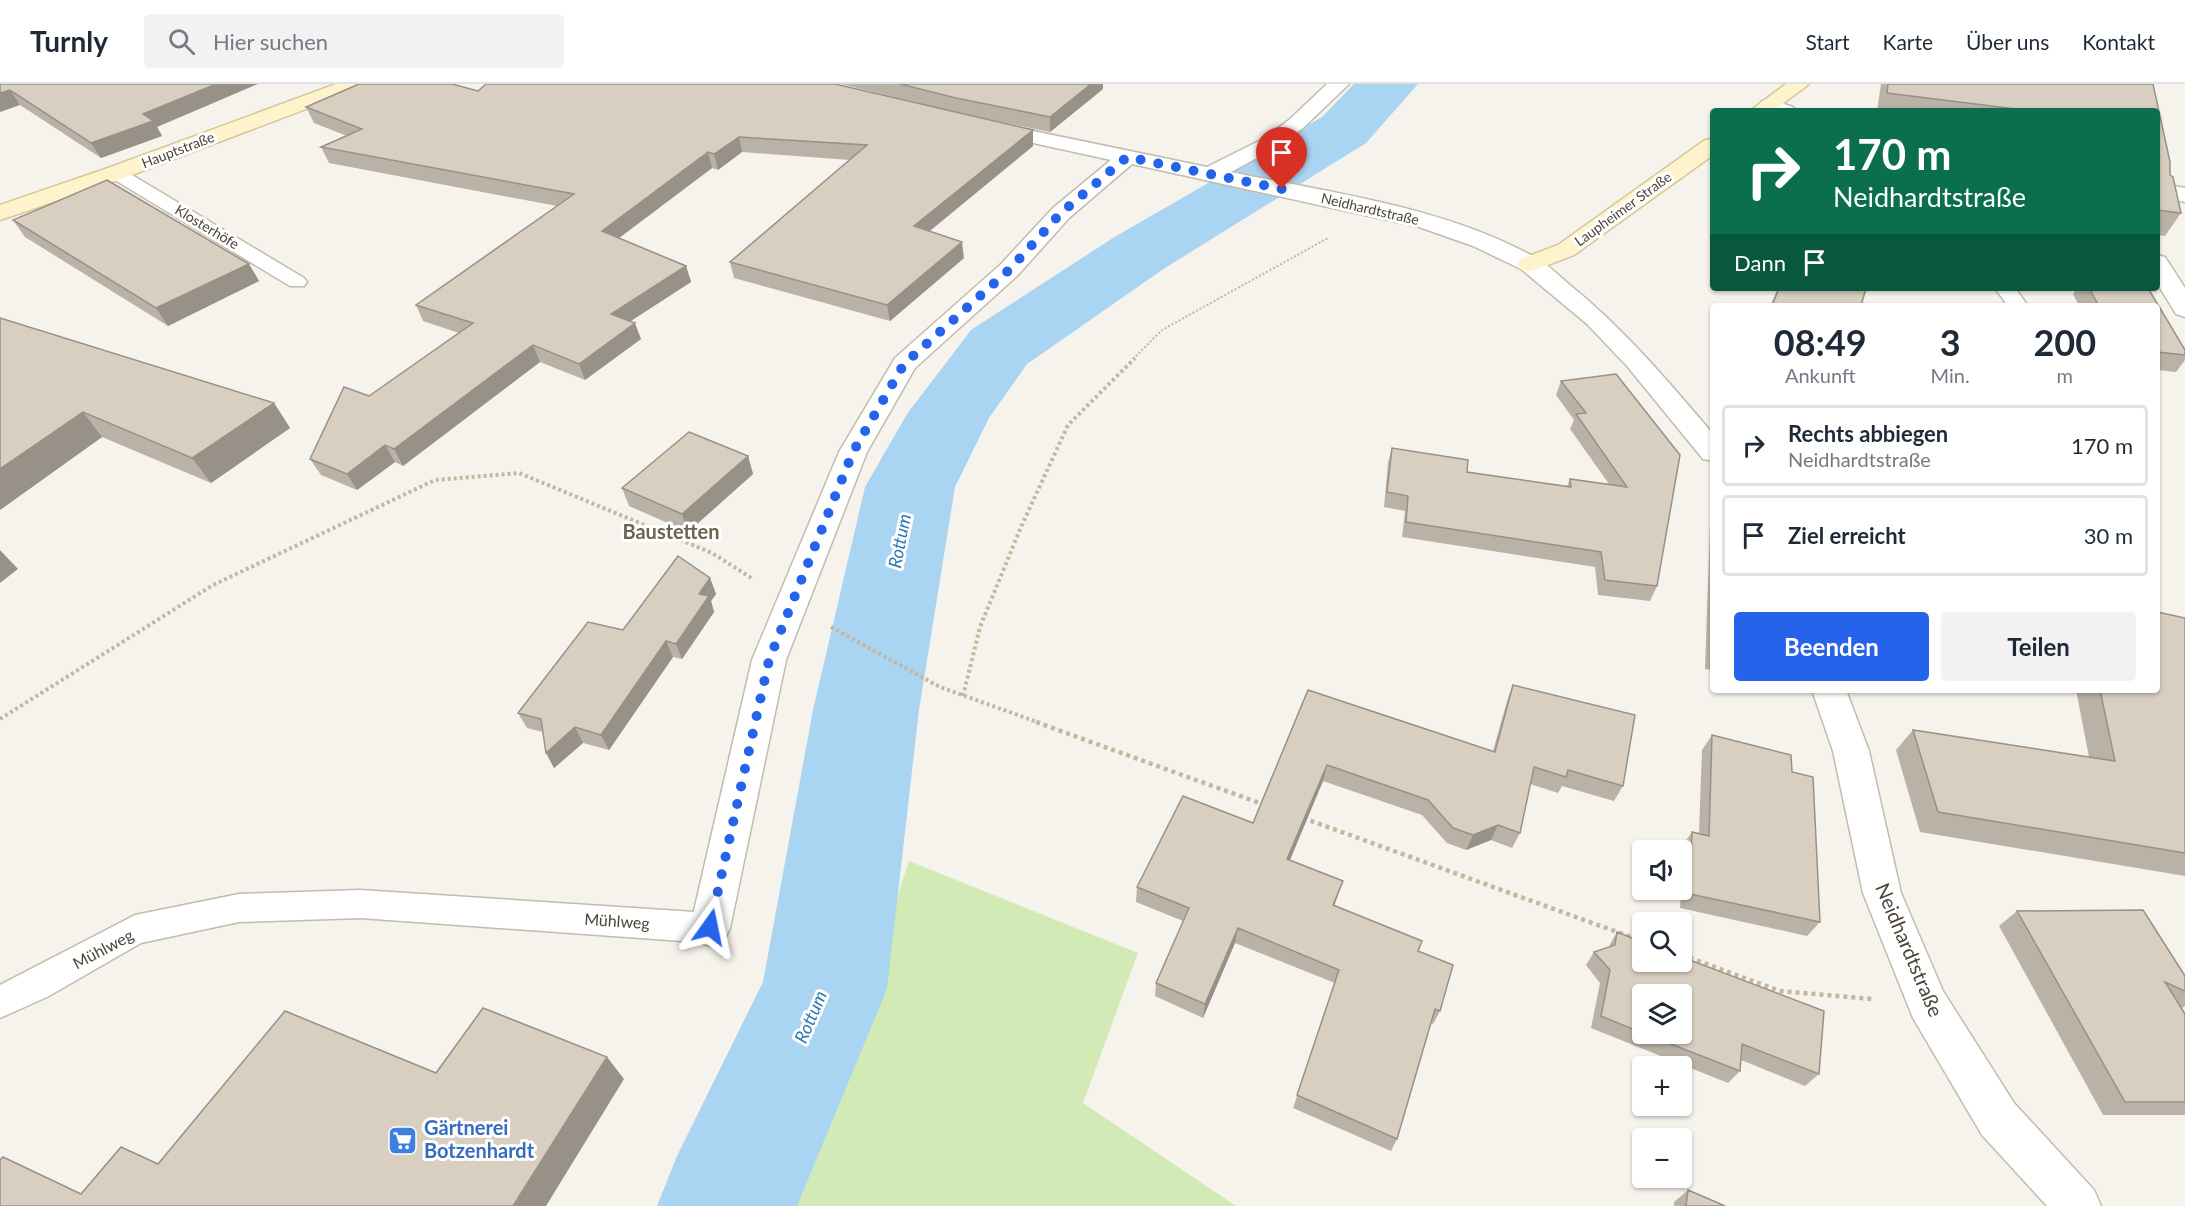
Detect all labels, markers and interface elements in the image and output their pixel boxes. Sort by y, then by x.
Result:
search box [144,14,564,68]
text: Turnly [30,24,108,58]
icon: search [165,25,198,58]
text: Hier suchen [213,28,328,55]
text: Start [1805,29,1850,54]
text: Karte [1883,29,1933,54]
text: Über uns [1966,29,2049,54]
text: Kontakt [2082,29,2155,54]
pin [1256,127,1307,189]
street label: Hauptstraße [139,128,217,171]
text: 170 m [1833,129,1951,179]
icon: right [1734,132,1812,210]
icon: arrive [1265,136,1298,169]
street label: Laupheimer Straße [1571,168,1674,249]
text: Neidhardtstraße [1833,180,2026,213]
street label: Neidhardtstraße [1319,189,1421,228]
street label: Klosterhöfe [172,201,242,252]
icon: arrive [1798,246,1831,279]
text: Dann [1734,249,1786,276]
text: 08:49 [1774,320,1867,364]
text: 3 [1940,320,1961,364]
text: 200 [2033,320,2096,364]
text: Ankunft [1785,363,1856,387]
text: Min. [1931,363,1970,387]
text: m [2057,363,2073,387]
text: Rechts abbiegen [1788,420,1948,447]
icon: right [1737,429,1770,462]
text: 170 m [2071,432,2133,459]
text: Neidhardtstraße [1788,447,1931,471]
water label: Rottum [883,512,915,570]
district label: Baustetten [622,519,720,543]
icon: arrive [1737,519,1770,552]
text: Ziel erreicht [1788,522,1906,549]
text: 30 m [2084,522,2133,549]
button: Beenden [1734,612,1929,681]
button: Teilen [1941,612,2136,681]
map controls [1632,840,1692,1188]
button: sound [1632,840,1692,900]
street label: Neidhardtstraße [1871,879,1949,1020]
position arrow [678,895,742,959]
street label: Mühlweg [584,909,650,932]
button: search [1632,912,1692,972]
street label: Mühlweg [69,925,136,972]
button: layers [1632,984,1692,1044]
water label: Rottum [789,987,831,1046]
button: + [1632,1056,1692,1116]
place label: Gärtnerei Botzenhardt [424,1115,535,1162]
supermarket icon: Gärtnerei Botzenhardt [387,1124,419,1156]
button: − [1632,1128,1692,1188]

